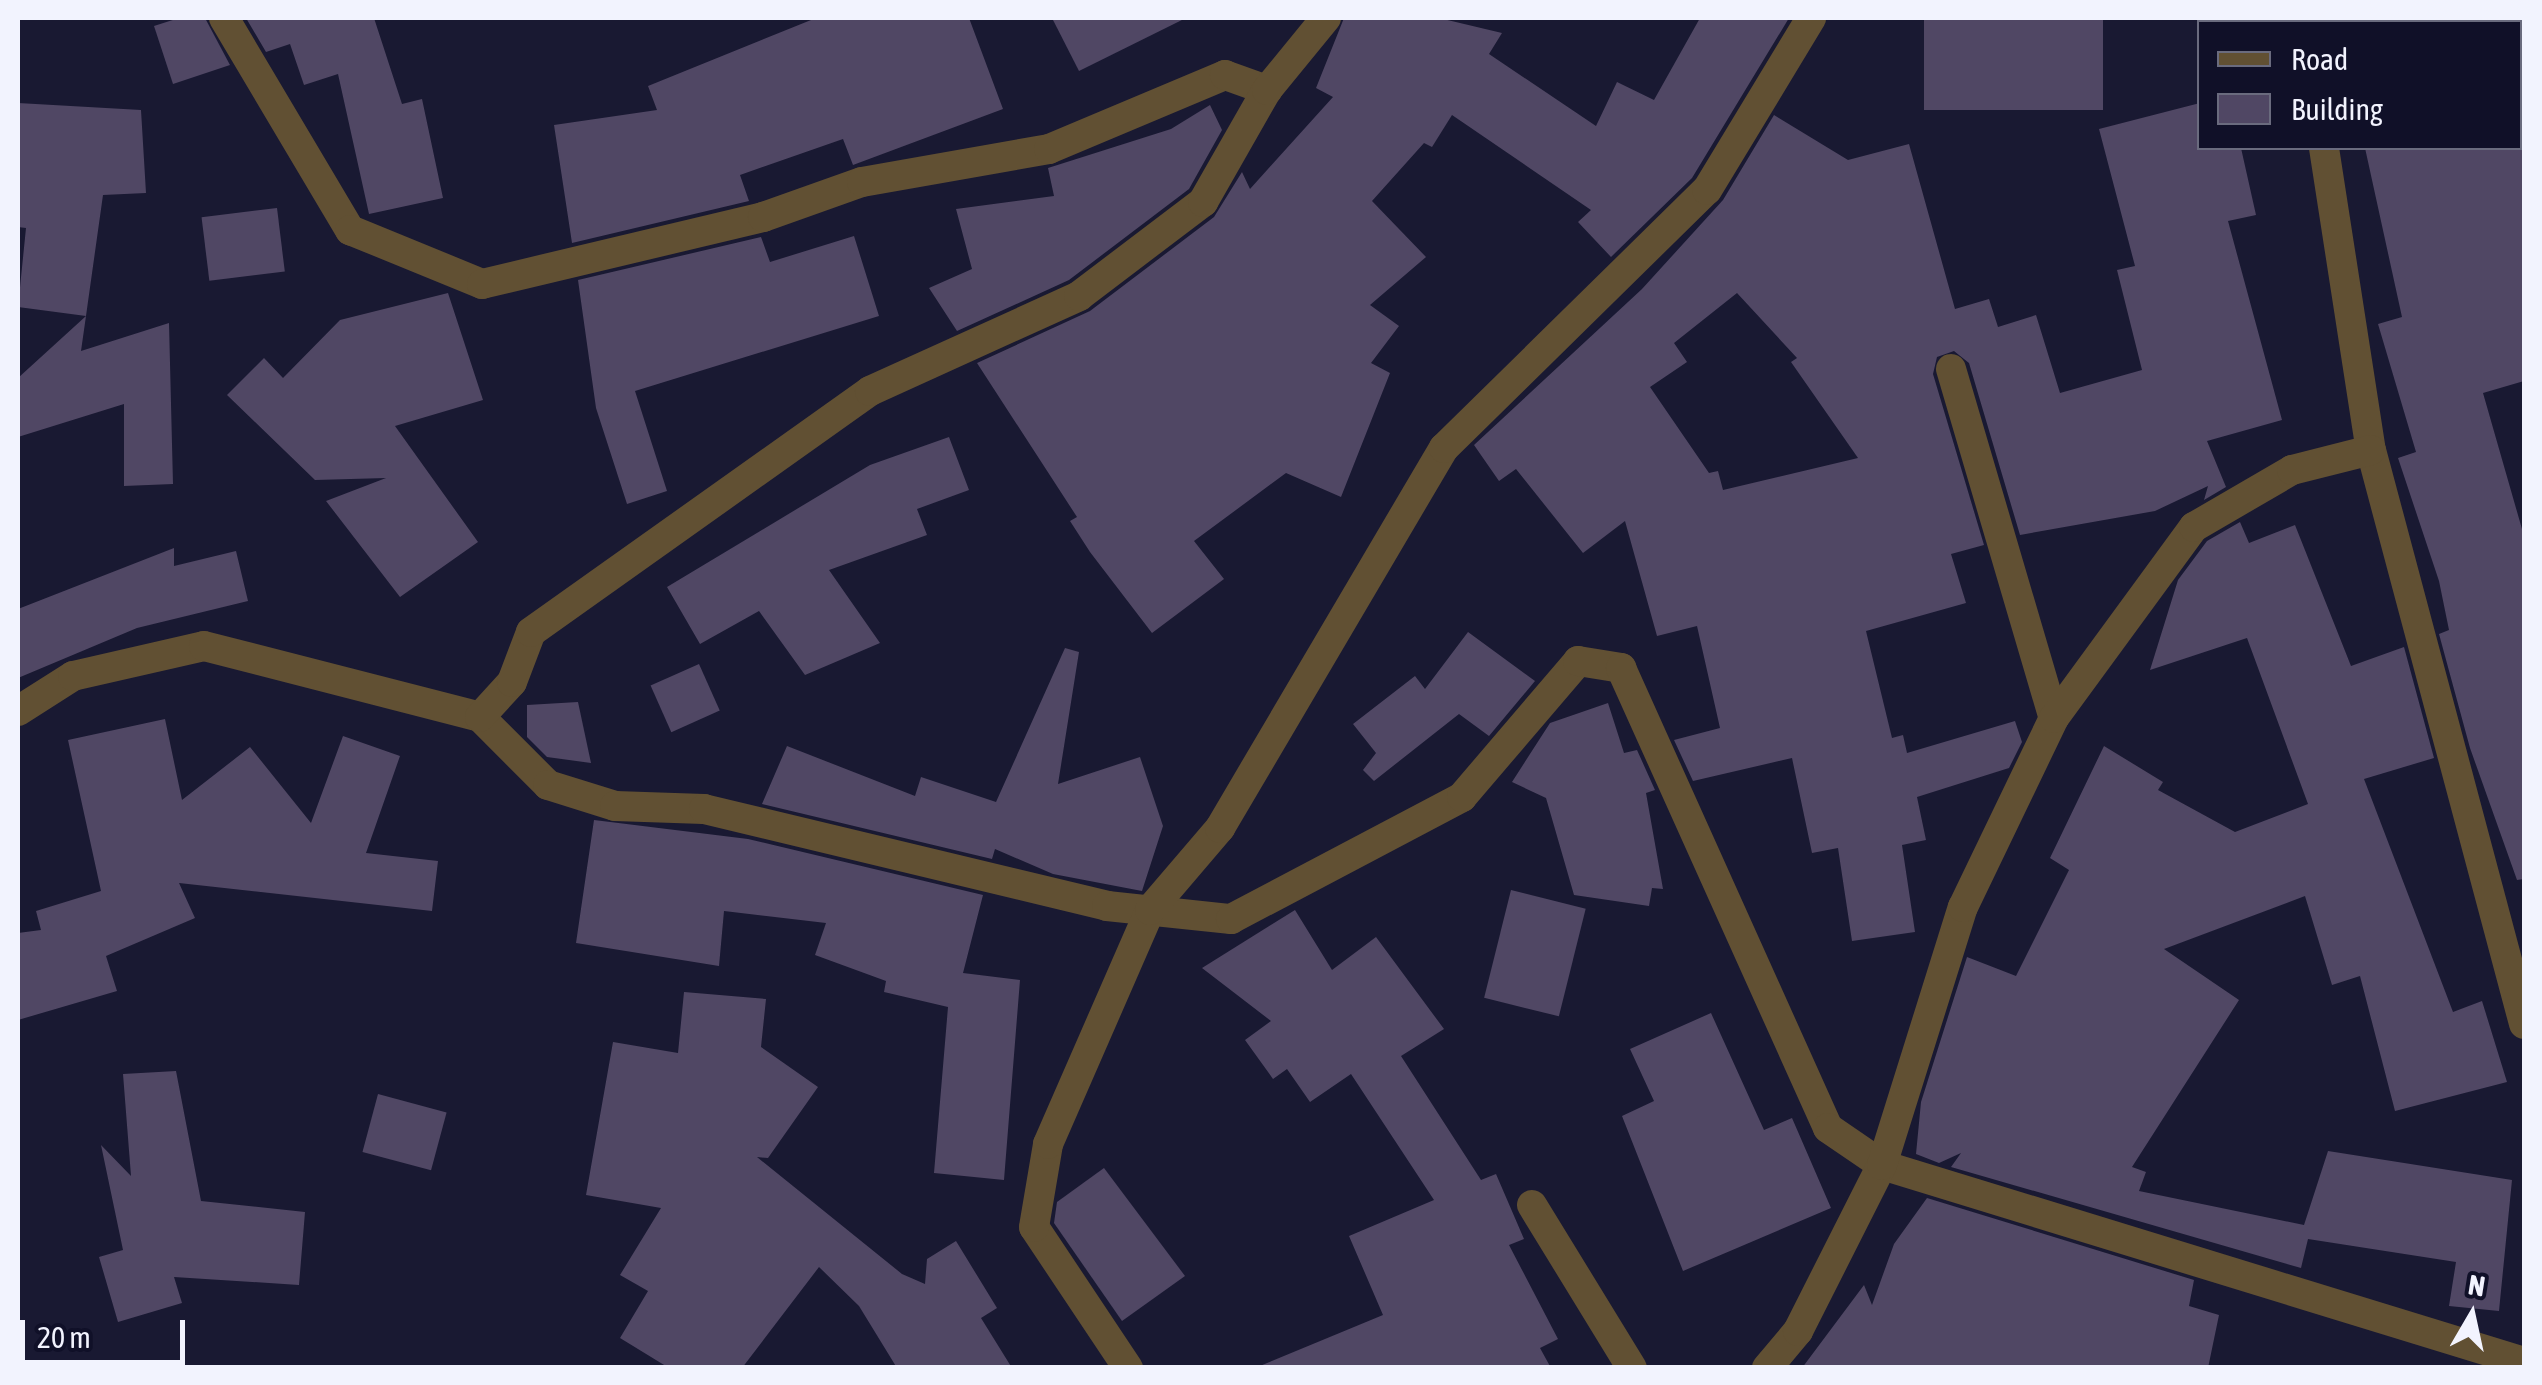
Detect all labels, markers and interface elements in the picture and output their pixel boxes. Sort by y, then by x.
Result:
legend [2197,20,2522,150]
text: Road [2291,42,2348,76]
text: Building [2291,92,2383,126]
north arrow [2422,1265,2522,1365]
text: N [2466,1268,2487,1302]
scale bar [25,1300,190,1362]
text: 20 m [37,1320,91,1354]

